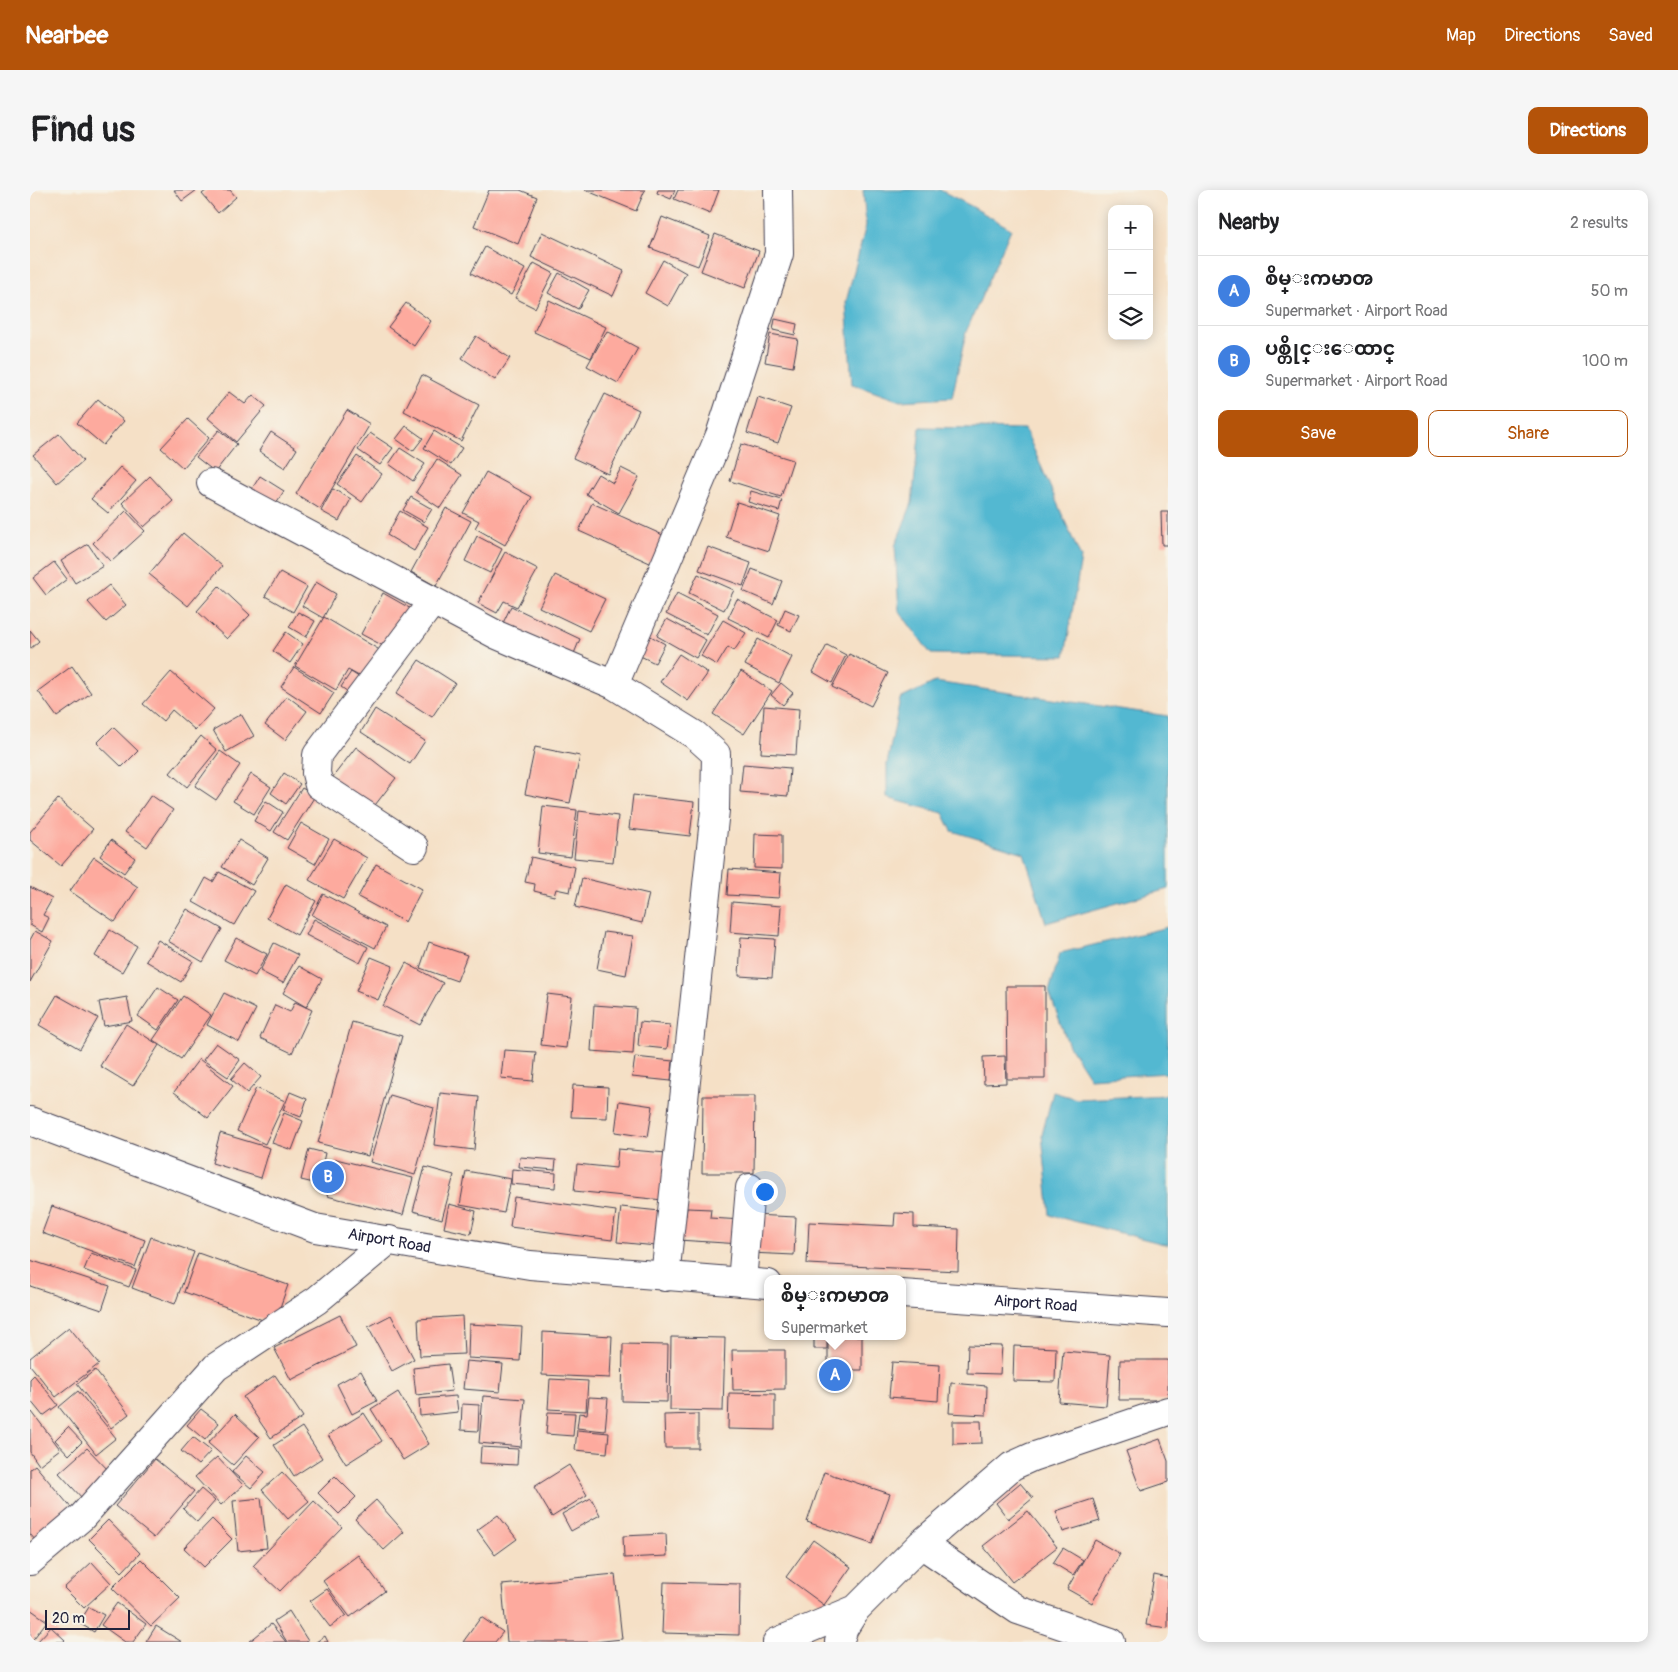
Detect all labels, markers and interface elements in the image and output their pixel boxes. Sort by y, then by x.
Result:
text: Nearbee [25,21,108,50]
text: Map [1446,24,1476,47]
text: Directions [1504,24,1580,47]
text: Saved [1608,24,1653,47]
button: Directions [1528,107,1648,154]
text: Find us [30,108,135,152]
map controls [1108,205,1153,340]
button: + [1108,205,1153,250]
text: Nearby [1218,209,1279,236]
text: 2 results [1570,213,1628,233]
button: − [1108,250,1153,295]
text: စိမ္းကမာၻ [1265,267,1373,291]
text: A [1229,281,1239,301]
text: 50 m [1591,281,1628,301]
button: layers [1108,295,1153,340]
text: Supermarket · Airport Road [1265,301,1448,321]
text: ပစ္တိုင္းေထာင္ [1265,337,1395,361]
text: B [1229,351,1239,371]
text: 100 m [1582,351,1628,371]
text: Supermarket · Airport Road [1265,371,1448,391]
button: Save [1218,410,1418,457]
button: Share [1428,410,1628,457]
pin: B [312,1158,344,1196]
your location [752,1179,778,1205]
street label: Airport Road [346,1224,433,1258]
popup [764,1275,906,1340]
text: စိမ္းကမာၻ [781,1284,889,1308]
street label: Airport Road [993,1291,1078,1317]
text: Supermarket [781,1318,868,1338]
pin: A [819,1356,851,1394]
scale bar [45,1607,130,1630]
text: 20 m [52,1610,85,1627]

